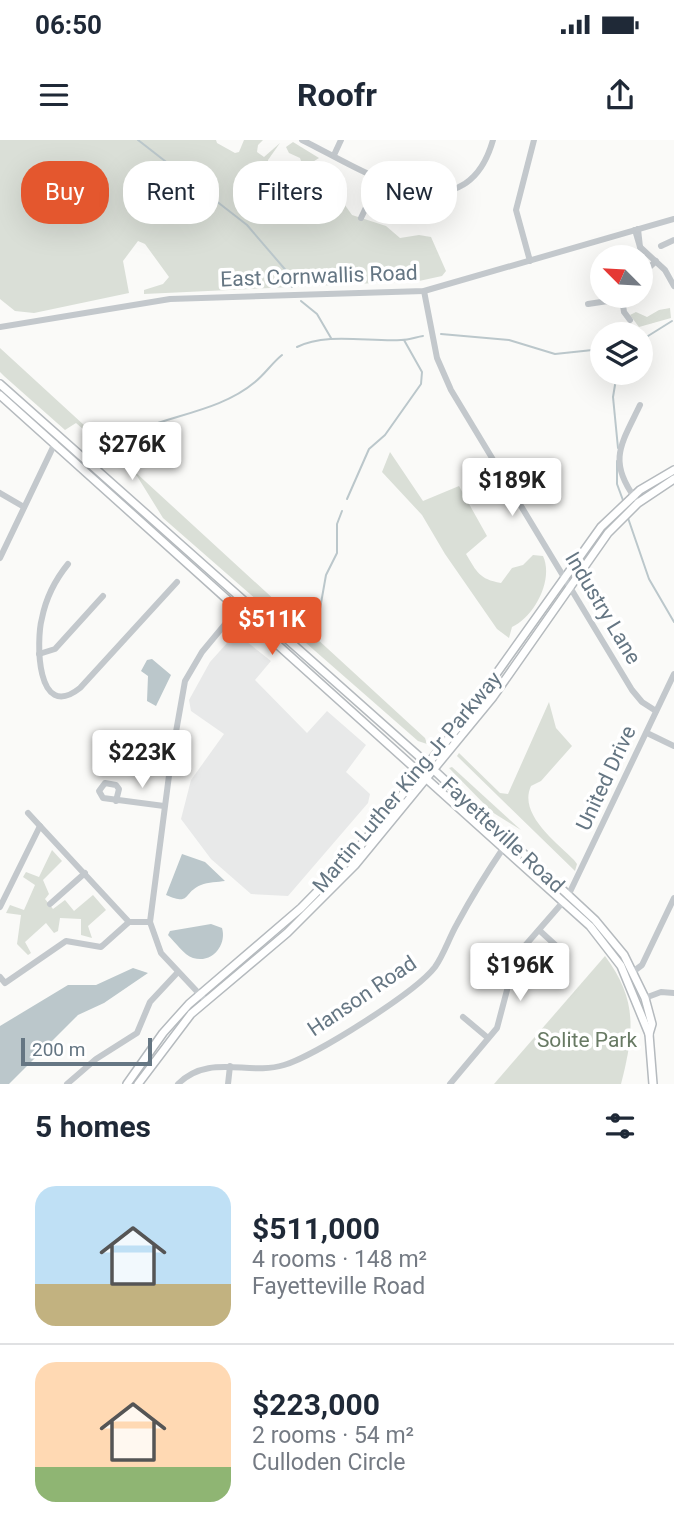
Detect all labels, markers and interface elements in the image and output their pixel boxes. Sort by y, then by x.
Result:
text: 06:50 [35,10,102,40]
icon: menu [35,76,73,114]
text: Roofr [297,76,377,114]
icon: share [601,76,639,114]
chip: Buy [21,161,109,224]
chip: Rent [123,161,219,224]
chip: Filters [233,161,347,224]
chip: New [361,161,457,224]
north arrow [590,245,653,308]
map controls [590,245,653,385]
street label: East Cornwallis Road [220,261,418,291]
button: layers [590,322,653,385]
pin: $276K [83,422,181,482]
text: $276K [98,431,166,458]
pin: $189K [463,458,561,518]
text: $189K [478,467,546,494]
street label: Industry Lane [560,548,646,668]
pin: $511K [223,598,321,657]
text: $511K [238,606,306,633]
street label: Martin Luther King Jr Parkway [308,667,506,897]
street label: United Drive [571,722,641,834]
pin: $223K [93,730,191,790]
text: $223K [108,739,176,766]
street label: Fayetteville Road [437,772,569,898]
pin: $196K [471,944,569,1003]
street label: Hanson Road [303,951,421,1041]
text: $196K [486,952,554,979]
park label: Solite Park [537,1028,637,1052]
scale bar [21,1035,152,1067]
text: 200 m [32,1038,85,1061]
icon: filters [601,1107,639,1145]
text: 5 homes [35,1109,151,1144]
text: $511,000 [252,1211,380,1246]
icon: home [91,1214,175,1298]
text: 4 rooms · 148 m² [252,1246,427,1273]
text: Fayetteville Road [252,1273,425,1300]
text: $223,000 [252,1387,380,1422]
icon: home [91,1390,175,1474]
text: 2 rooms · 54 m² [252,1422,414,1449]
text: Culloden Circle [252,1449,406,1476]

